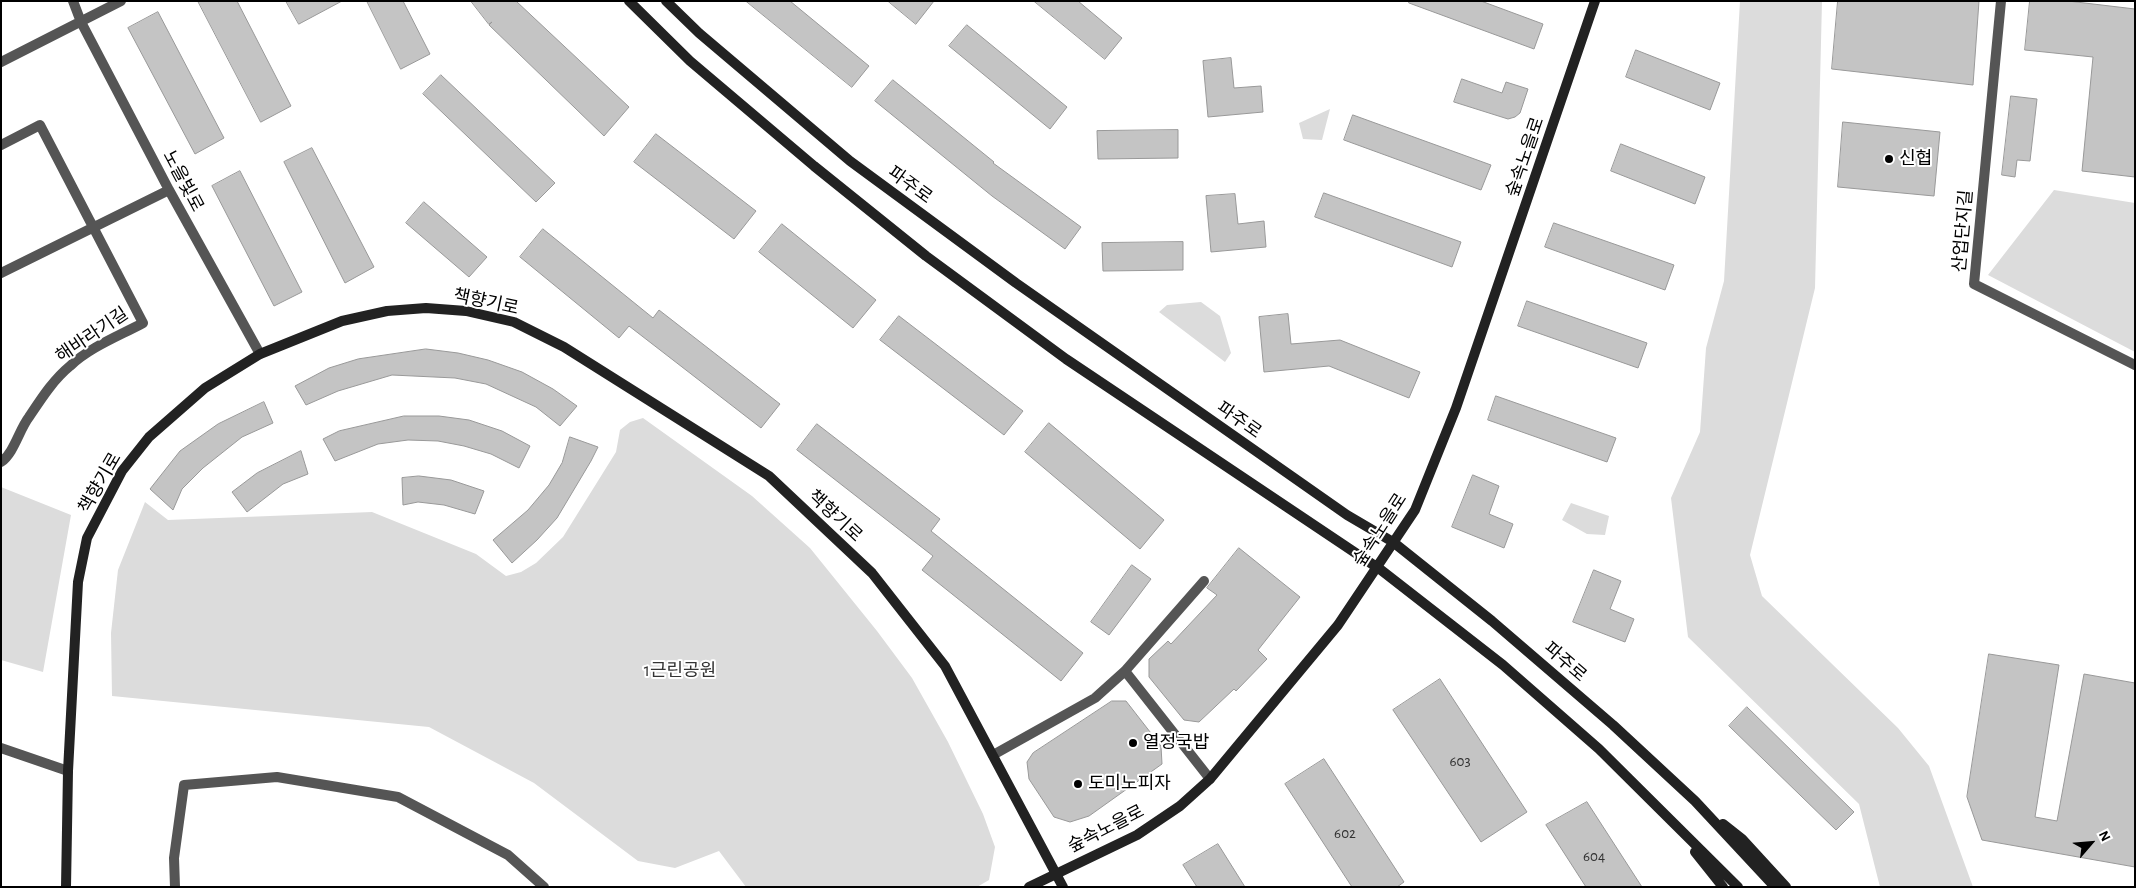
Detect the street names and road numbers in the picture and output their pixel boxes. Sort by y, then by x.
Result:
street label: 숲속노을로 [1501,114,1549,200]
street label: 노을빛로 [158,147,208,215]
street label: 파주로 [884,162,936,208]
street label: 산업단지길 [1949,189,1977,273]
street label: 책향기로 [451,285,521,319]
street label: 해바라기길 [52,303,132,367]
street label: 파주로 [1212,397,1266,443]
street label: 책향기로 [74,449,126,517]
street label: 책향기로 [803,486,867,546]
street label: 숲속노을로 [1348,489,1412,571]
street label: 파주로 [1539,638,1591,686]
street label: 숲속노을로 [1064,801,1148,857]

